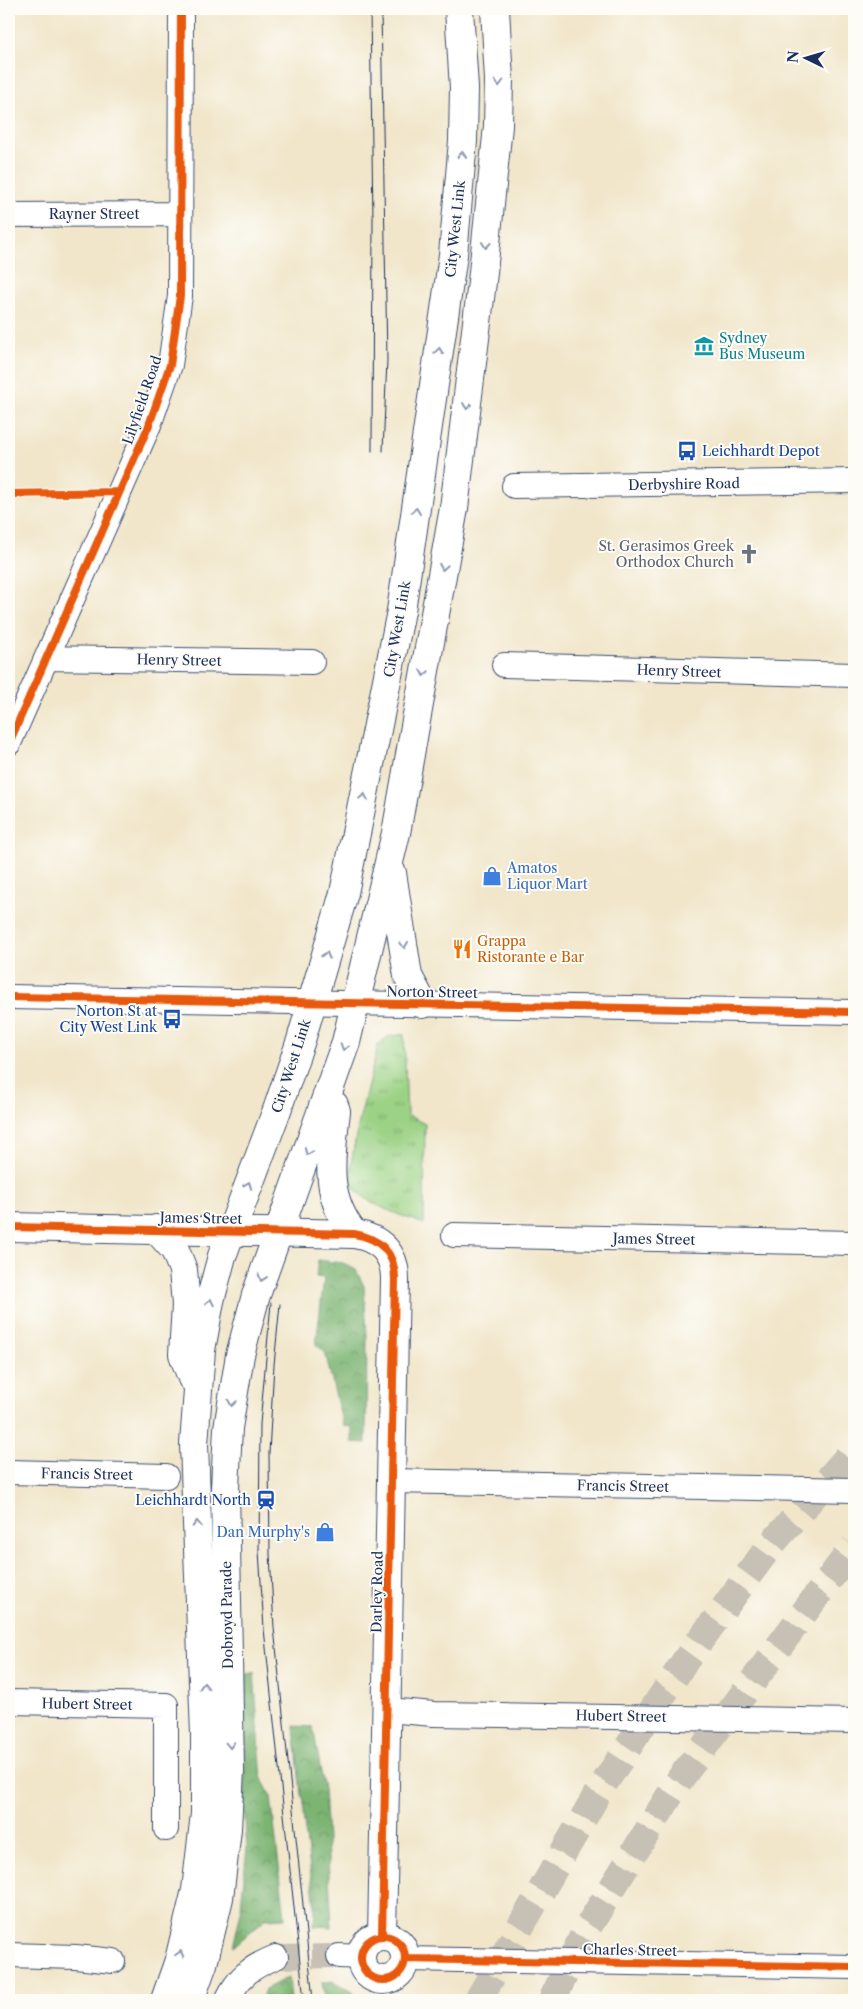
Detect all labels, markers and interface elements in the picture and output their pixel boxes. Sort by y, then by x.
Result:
north arrow [780,32,830,82]
text: N [784,50,803,64]
one-way arrow [494,80,504,87]
one-way arrow [456,150,467,158]
street label: City West Link [441,179,469,278]
street label: Rayner Street [49,205,139,223]
one-way arrow [481,241,492,249]
place label: Sydney Bus Museum [719,329,805,363]
museum icon: Sydney Bus Museum [693,335,715,357]
one-way arrow [434,346,444,355]
street label: Lilyfield Road [118,353,166,447]
one-way arrow [462,403,473,411]
bus stop icon: Leichhardt Depot [676,440,698,462]
place label: Leichhardt Depot [702,442,820,460]
street label: Derbyshire Road [628,474,741,494]
one-way arrow [410,507,420,516]
place label: St. Gerasimos Greek Orthodox Church [598,537,735,571]
church icon: St. Gerasimos Greek Orthodox Church [738,543,760,565]
one-way arrow [439,563,449,572]
street label: City West Link [380,579,414,679]
street label: Henry Street [136,650,222,670]
street label: Henry Street [636,661,722,681]
one-way arrow [420,668,430,677]
one-way arrow [359,793,369,802]
place label: Amatos Liquor Mart [506,859,588,893]
shop icon: Amatos Liquor Mart [481,865,503,887]
place label: Grappa Ristorante e Bar [477,932,584,966]
restaurant icon: Grappa Ristorante e Bar [451,938,473,960]
one-way arrow [398,941,409,949]
one-way arrow [321,952,331,960]
street label: Norton Street [386,982,478,1002]
place label: Norton St at City West Link [59,1002,158,1036]
bus stop icon: Norton St at City West Link [161,1008,183,1030]
street label: City West Link [267,1016,315,1115]
one-way arrow [340,1043,350,1051]
one-way arrow [304,1147,314,1156]
one-way arrow [242,1182,252,1190]
street label: James Street [158,1208,242,1228]
street label: James Street [611,1229,695,1249]
one-way arrow [258,1273,268,1282]
one-way arrow [204,1298,215,1307]
one-way arrow [227,1399,238,1407]
street label: Francis Street [41,1464,133,1484]
street label: Francis Street [577,1476,669,1496]
station icon: Leichhardt North [255,1489,277,1511]
place label: Leichhardt North [135,1491,251,1509]
one-way arrow [192,1519,203,1527]
shop icon: Dan Murphy's [314,1521,336,1543]
place label: Dan Murphy's [217,1523,310,1541]
street label: Darley Road [367,1550,387,1633]
street label: Dobroyd Parade [217,1561,237,1669]
one-way arrow [198,1682,209,1690]
street label: Hubert Street [41,1694,133,1714]
street label: Hubert Street [575,1706,667,1726]
one-way arrow [224,1741,235,1749]
street label: Charles Street [583,1940,677,1960]
one-way arrow [174,1950,185,1959]

